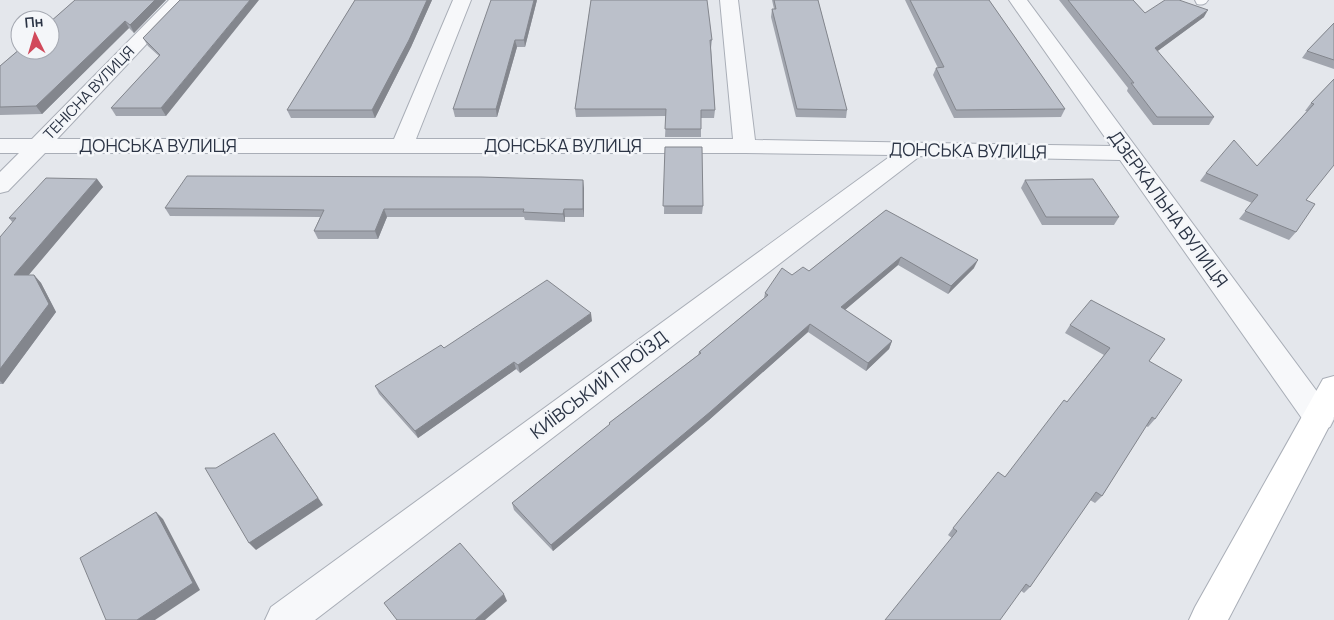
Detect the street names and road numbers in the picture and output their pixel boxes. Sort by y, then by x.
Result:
street label: ТЕНІСНА ВУЛИЦЯ [38,41,139,144]
street label: ДЗЕРКАЛЬНА ВУЛИЦЯ [1104,125,1234,292]
street label: ДОНСЬКА ВУЛИЦЯ [79,133,237,157]
street label: ДОНСЬКА ВУЛИЦЯ [484,133,642,157]
street label: ДОНСЬКА ВУЛИЦЯ [889,137,1047,163]
street label: КИЇВСЬКИЙ ПРОЇЗД [525,325,672,444]

